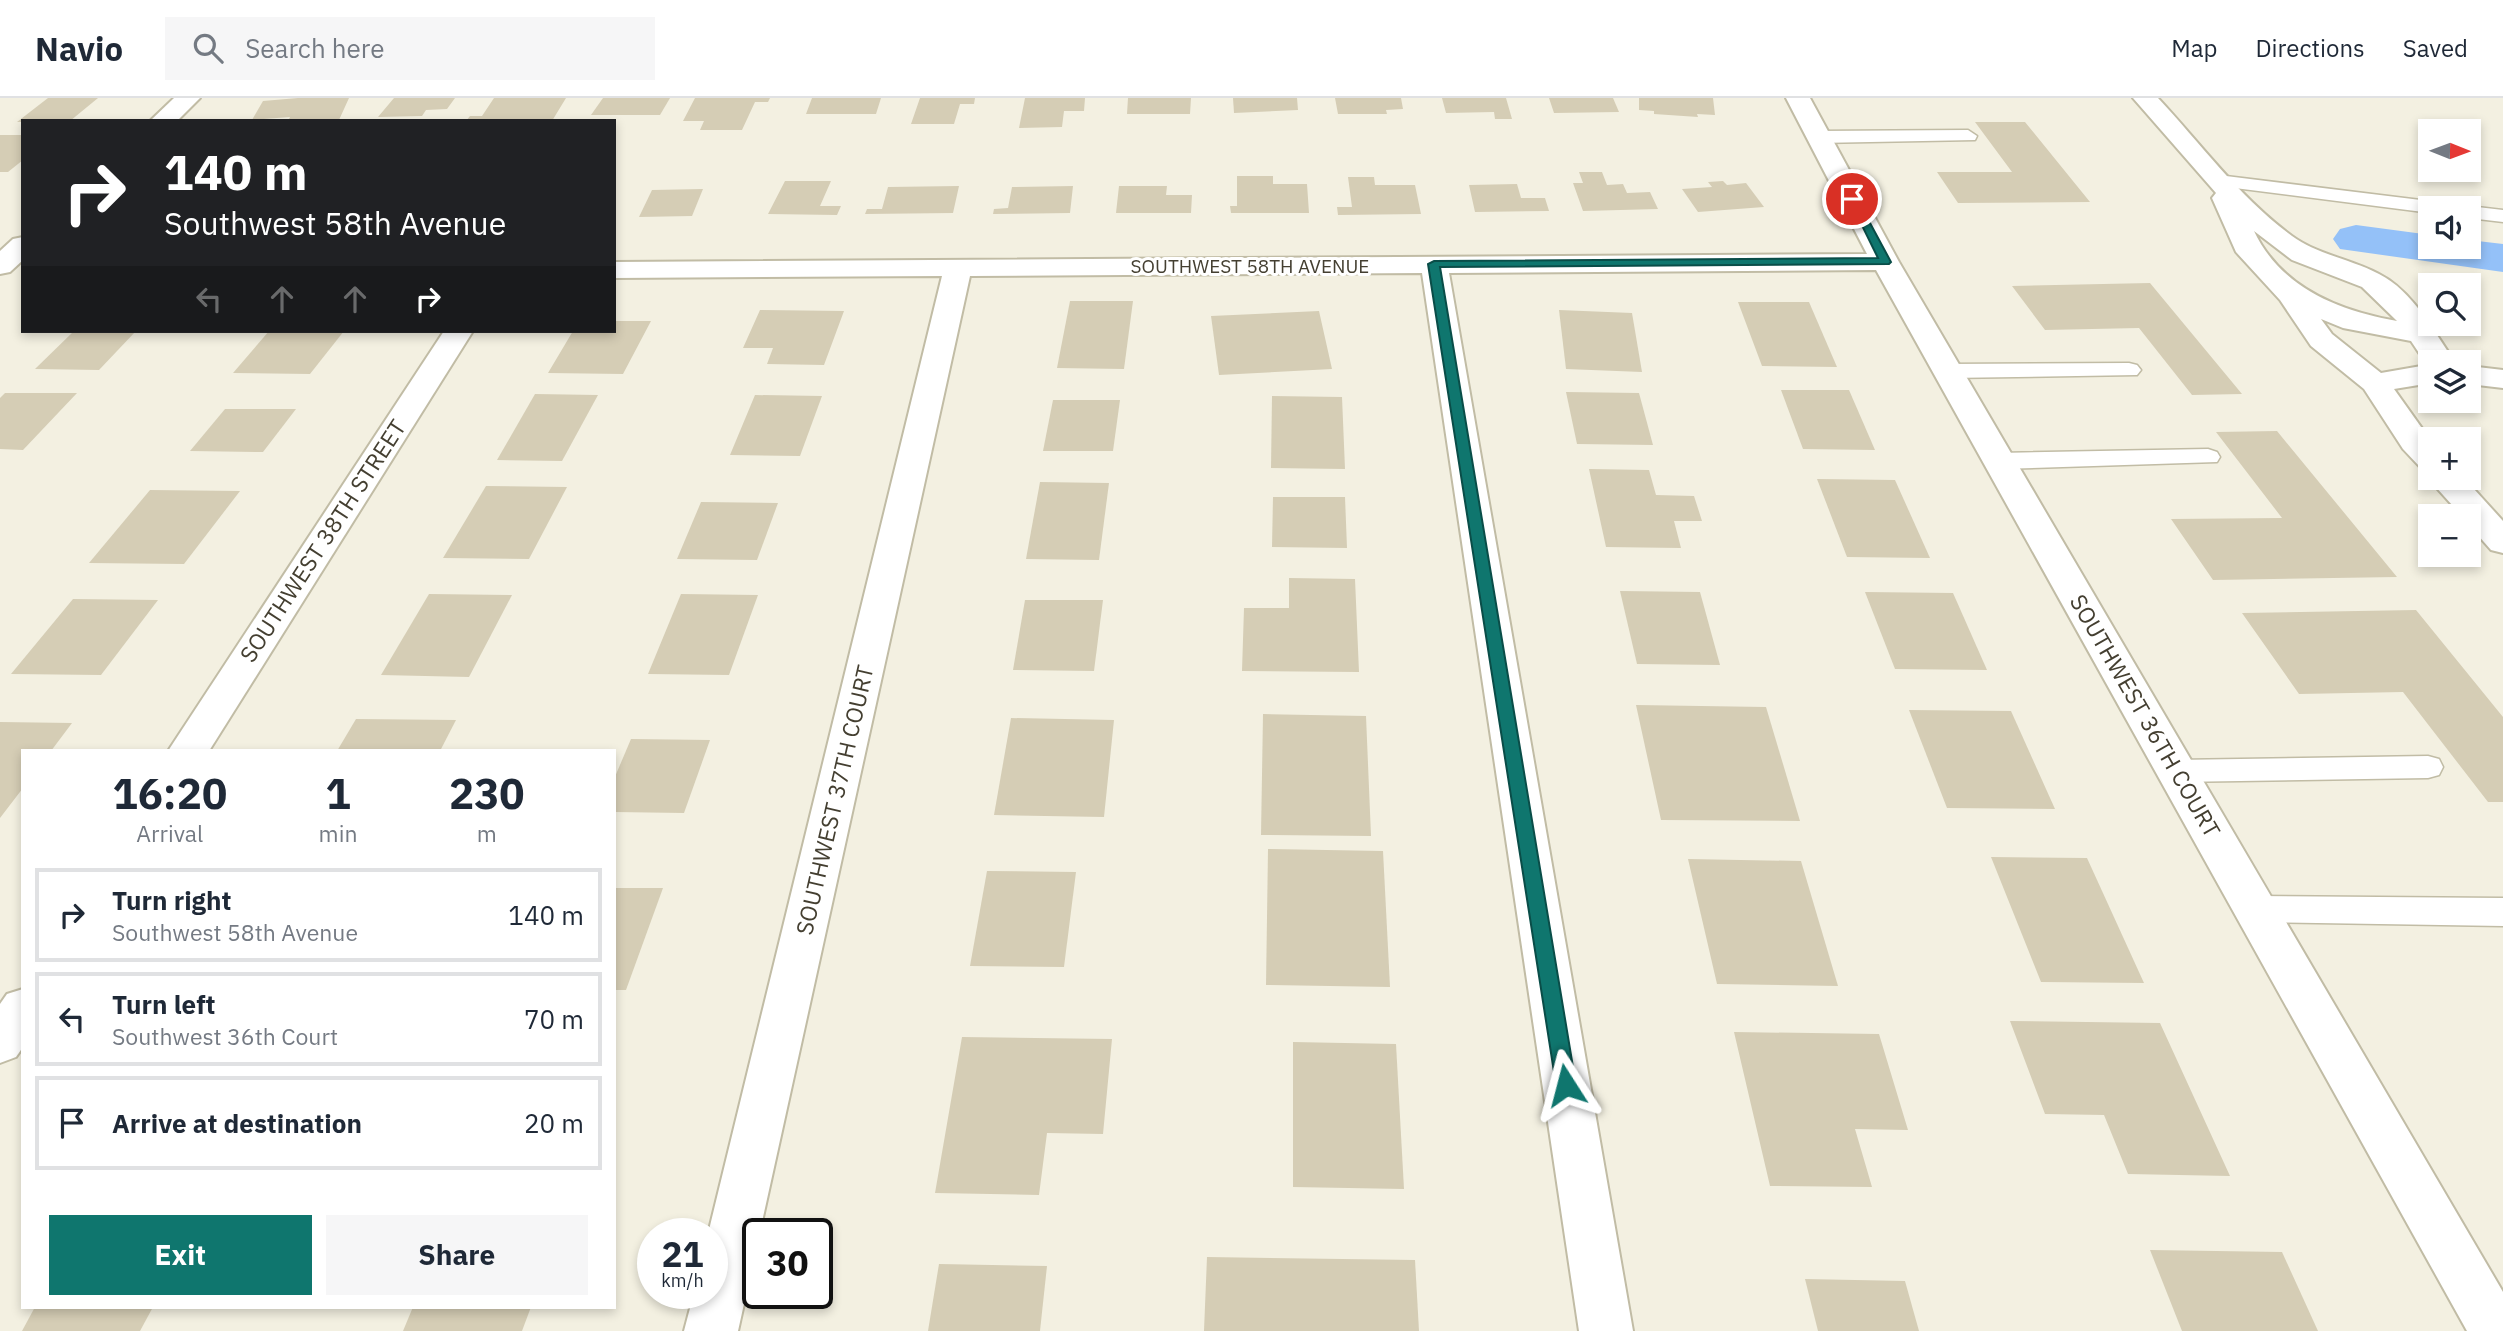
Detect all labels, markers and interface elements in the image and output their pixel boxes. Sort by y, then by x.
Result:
search box [165,17,655,80]
text: Navio [35,27,123,70]
icon: search [189,29,227,67]
text: Search here [245,31,385,65]
text: Map [2171,32,2217,64]
text: Directions [2255,32,2365,64]
text: Saved [2403,32,2468,64]
north arrow [2418,119,2482,182]
map controls [2418,119,2481,567]
text: 140 m [164,140,308,203]
icon: right [49,147,140,238]
pin [1822,169,1882,229]
icon: arrive [1833,180,1871,218]
button: sound [2418,196,2481,259]
text: Southwest 58th Avenue [164,202,506,244]
street label: SOUTHWEST 58TH AVENUE [1131,254,1369,278]
button: search [2418,273,2481,336]
icon: left [190,280,228,318]
icon: ahead [263,280,301,318]
icon: ahead [336,280,374,318]
icon: right [409,280,447,318]
button: layers [2418,350,2481,413]
street label: SOUTHWEST 38TH STREET [232,413,412,668]
button: + [2418,427,2481,490]
button: − [2418,504,2481,567]
street label: SOUTHWEST 36TH COURT [2064,589,2228,842]
street label: SOUTHWEST 37TH COURT [788,662,880,938]
text: 16:20 [112,766,227,821]
text: 1 [325,766,351,821]
text: 230 [449,766,525,821]
text: Arrival [136,818,203,848]
text: min [319,818,357,848]
text: m [477,818,497,848]
text: Turn right [112,883,231,917]
icon: right [53,896,91,934]
text: 140 m [508,898,584,932]
text: Southwest 58th Avenue [112,917,358,947]
text: Turn left [112,987,215,1021]
icon: left [53,1000,91,1038]
text: 70 m [524,1002,584,1036]
text: Southwest 36th Court [112,1021,338,1051]
position arrow [1529,1048,1603,1122]
icon: arrive [53,1104,91,1142]
text: Arrive at destination [112,1106,362,1140]
text: 20 m [524,1106,584,1140]
button: Exit [49,1215,312,1295]
button: Share [326,1215,588,1295]
speed limit sign: 30 [742,1218,833,1309]
text: 21 [661,1231,704,1277]
text: km/h [661,1269,704,1292]

